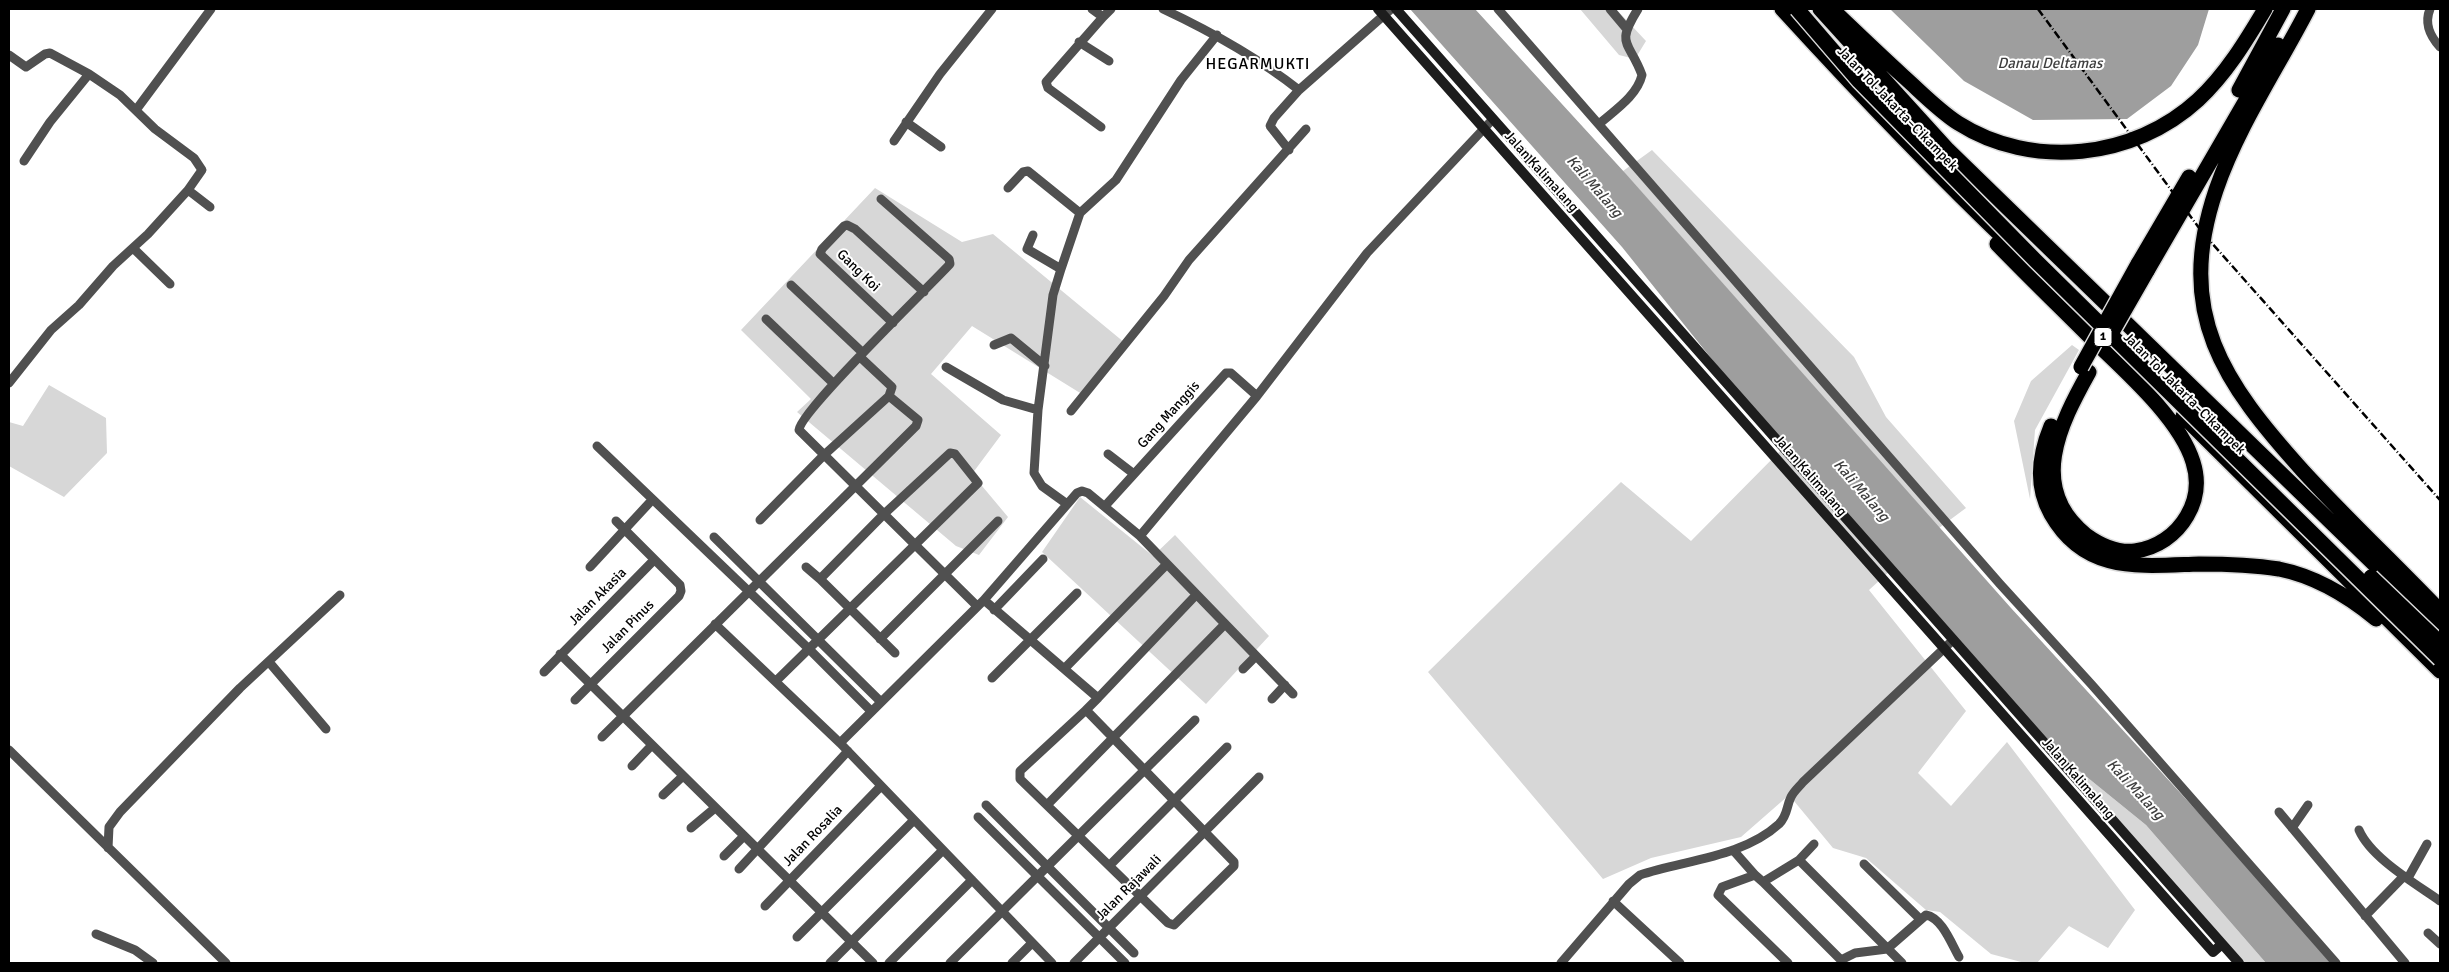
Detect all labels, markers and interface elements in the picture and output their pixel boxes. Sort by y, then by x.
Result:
street label: Jalan Tol Jakarta–Cikampek [1833,43,1961,175]
district label: HEGARMUKTI [1204,55,1312,75]
water label: Danau Deltamas [1998,55,2102,73]
street label: Jalan Kalimalang [1500,128,1582,216]
water label: Kali Malang [1562,152,1626,222]
street label: Gang Koi [833,246,883,296]
road number: 1 [2094,328,2112,347]
street label: Jalan Tol Jakarta–Cikampek [2119,329,2249,459]
street label: Gang Manggis [1134,378,1204,452]
street label: Jalan Kalimalang [1770,432,1850,520]
water label: Kali Malang [1829,456,1893,526]
street label: Jalan Akasia [566,565,630,629]
street label: Jalan Pinus [598,597,658,657]
street label: Jalan Kalimalang [2038,735,2118,823]
water label: Kali Malang [2102,756,2168,824]
street label: Jalan Rosalia [780,802,846,870]
street label: Jalan Rajawali [1093,852,1165,924]

